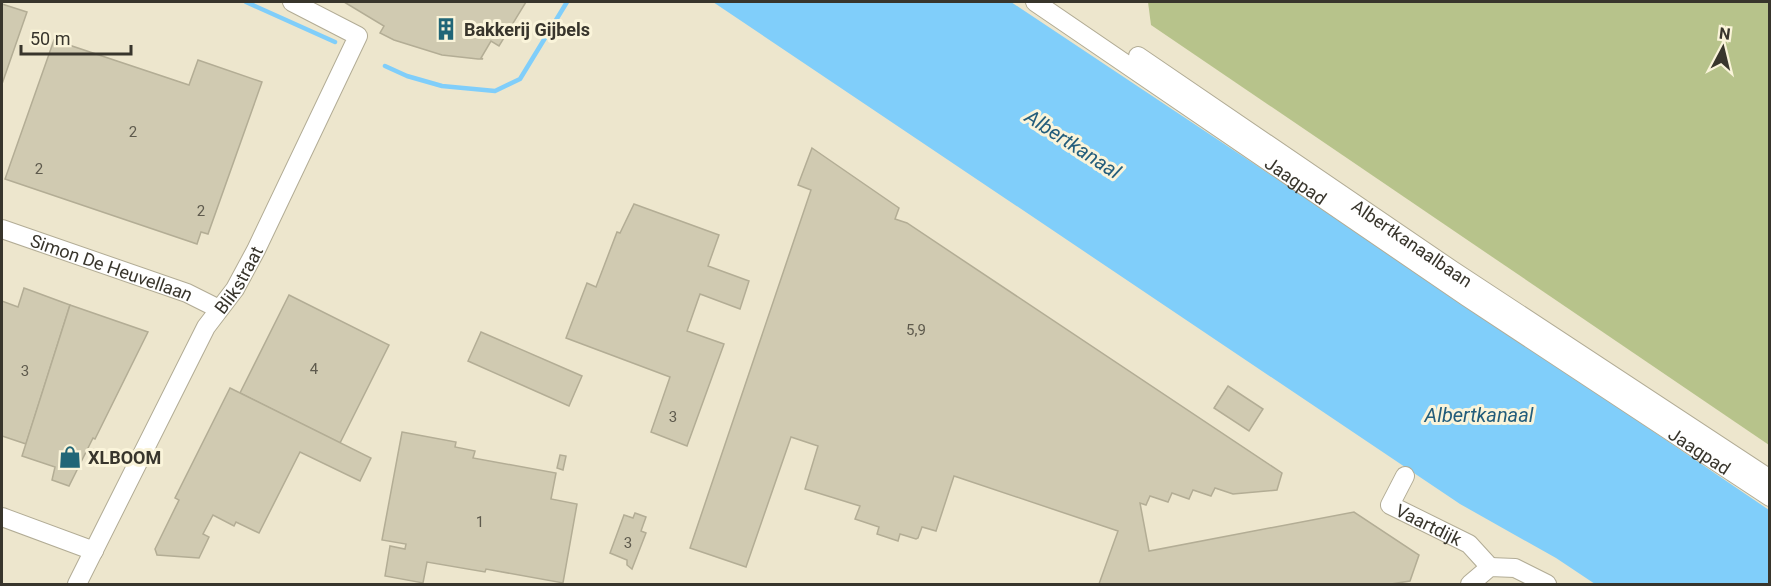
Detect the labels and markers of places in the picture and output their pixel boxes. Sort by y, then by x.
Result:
building icon: Bakkerij Gijbels [433,16,459,42]
place label: Bakkerij Gijbels [464,19,590,40]
shop icon: XLBOOM [57,444,83,470]
place label: XLBOOM [88,447,161,468]

